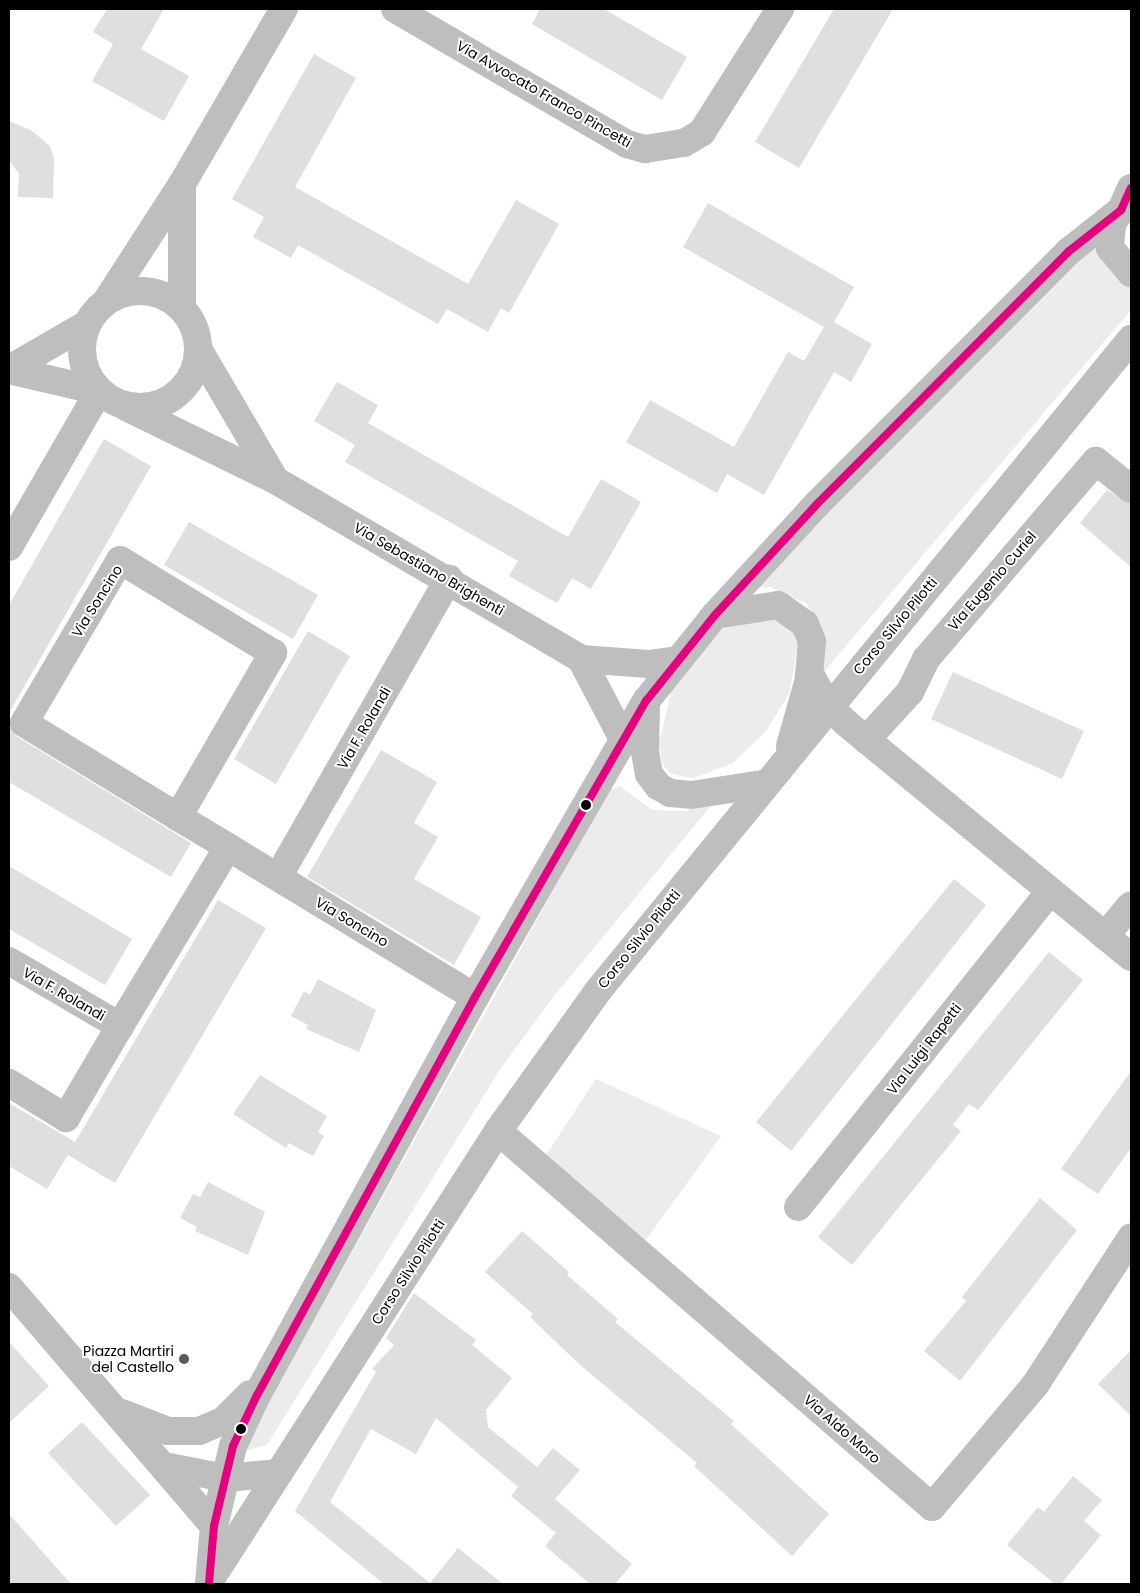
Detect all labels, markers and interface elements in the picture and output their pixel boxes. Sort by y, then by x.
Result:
street label: Via Avvocato Franco Pincetti [454,37,634,151]
street label: Via Sebastiano Brighenti [351,519,507,619]
street label: Via Eugenio Curiel [944,528,1040,634]
street label: Via Soncino [68,562,126,640]
street label: Corso Silvio Pilotti [849,574,941,678]
street label: Via F. Rolandi [334,684,394,772]
unlabelled marker [581,800,591,810]
street label: Corso Silvio Pilotti [594,886,684,992]
street label: Via Soncino [312,894,392,950]
street label: Via F. Rolandi [20,964,108,1024]
street label: Via Luigi Rapetti [883,1000,965,1098]
street label: Corso Silvio Pilotti [368,1216,448,1328]
place label: Piazza Martiri del Castello [83,1343,174,1375]
marker: Piazza Martiri del Castello [178,1353,190,1365]
street label: Via Aldo Moro [800,1391,884,1467]
unlabelled marker [236,1424,246,1434]

